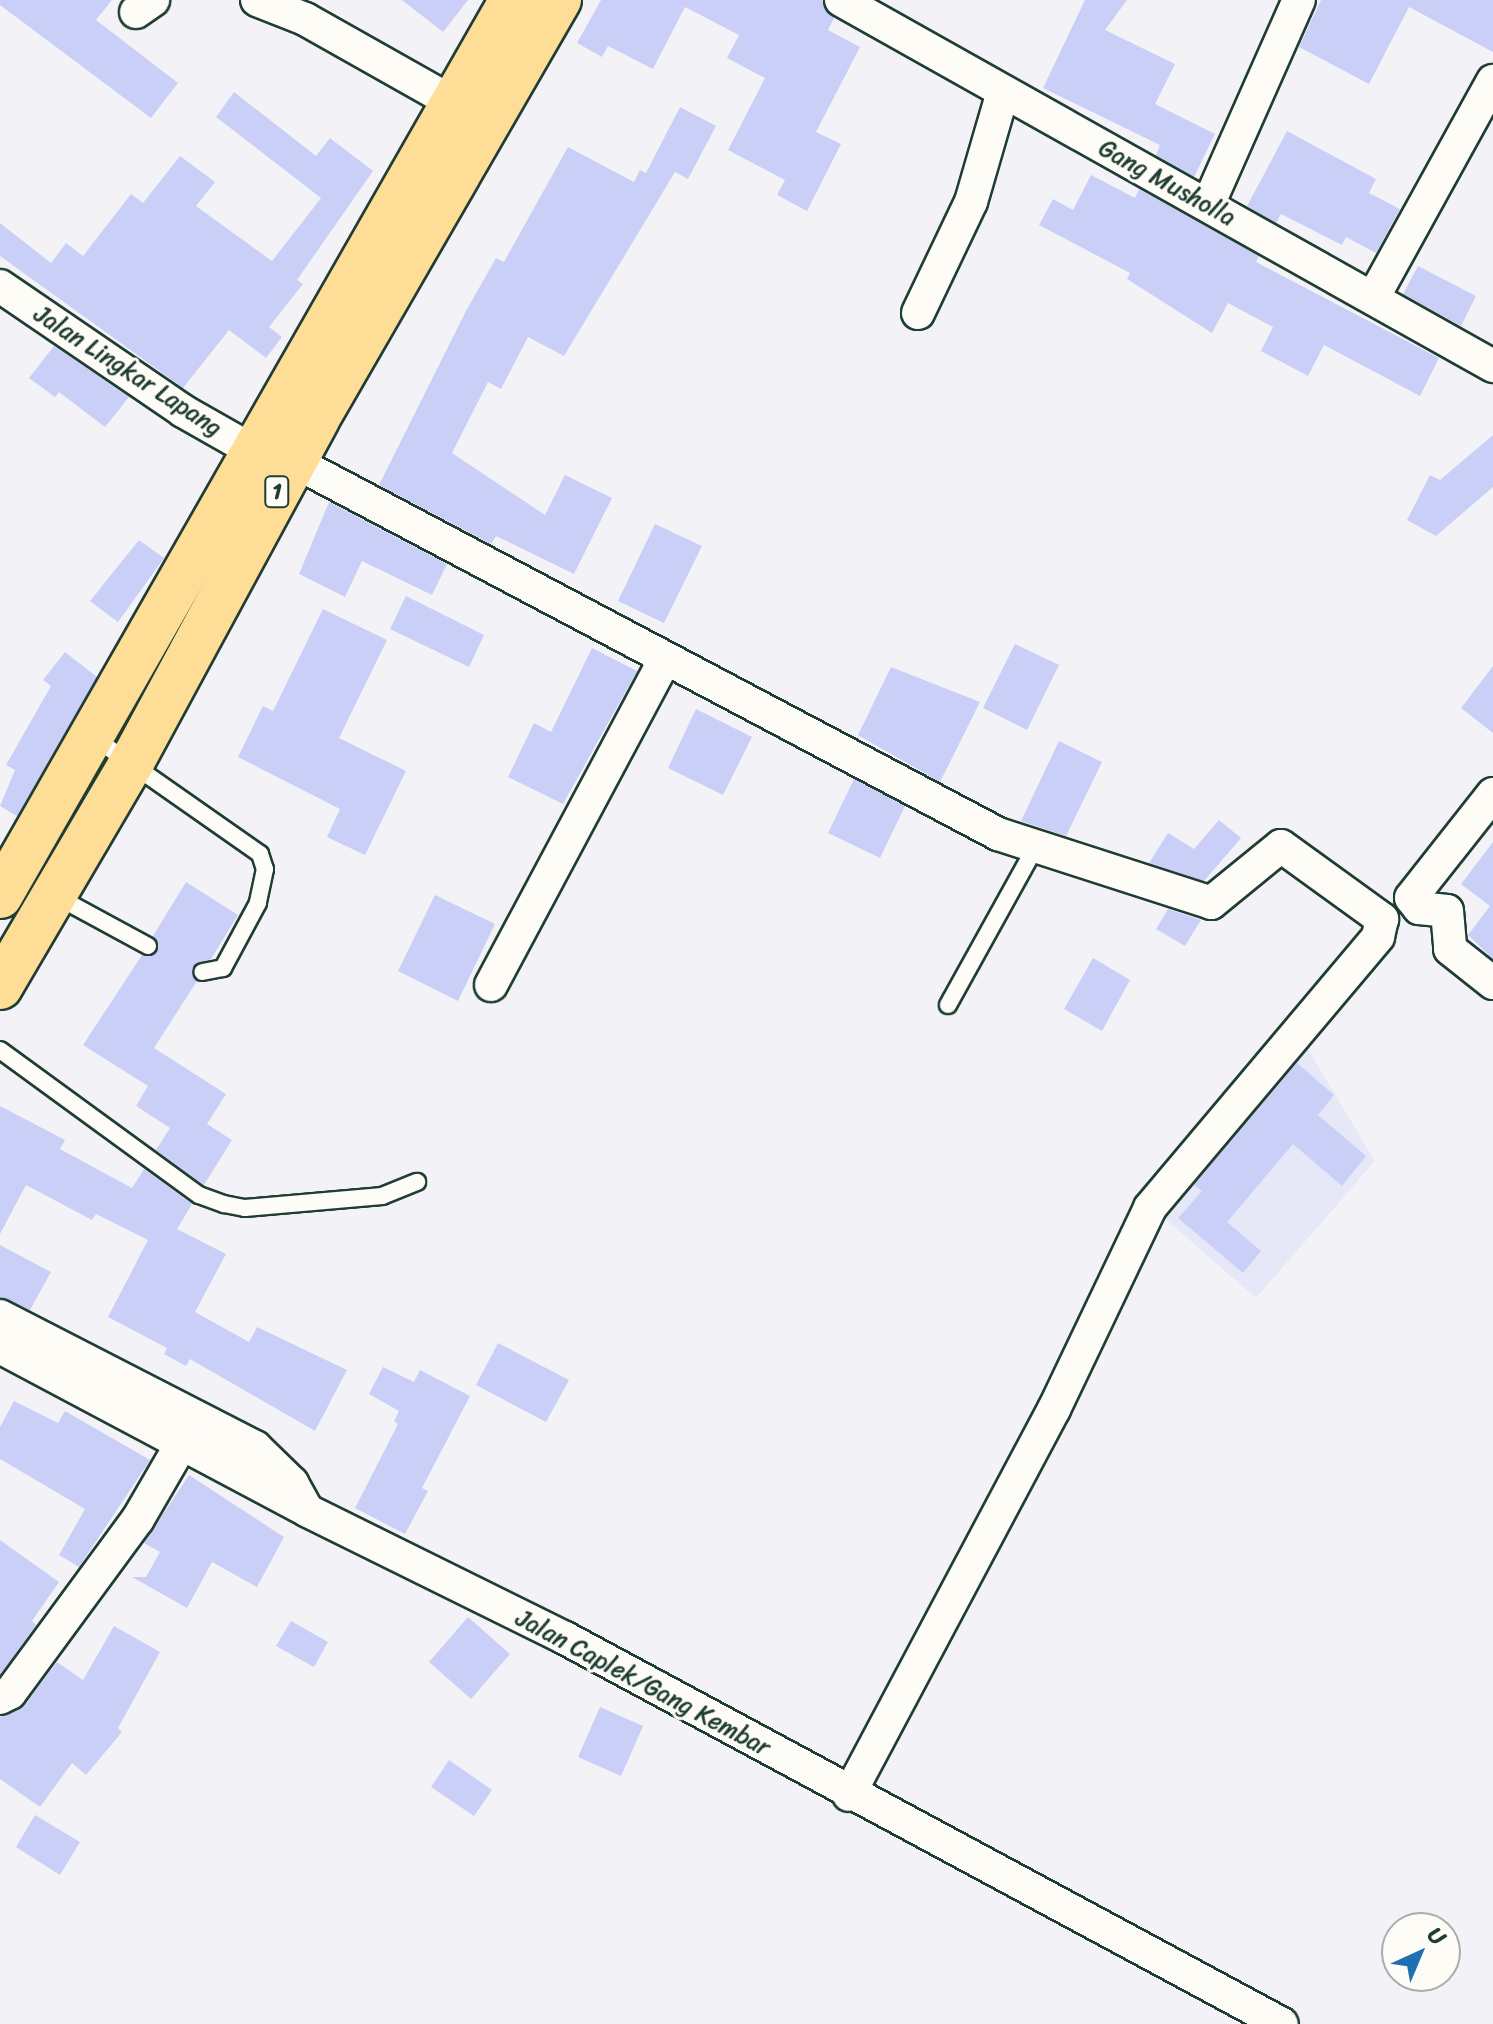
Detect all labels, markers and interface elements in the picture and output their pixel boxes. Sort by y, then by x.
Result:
street label: Gang Musholla [1093,133,1241,233]
street label: Jalan Lingkar Lapang [29,300,227,442]
road number: 1 [263,474,291,510]
street label: Jalan Caplek/Gang Kembar [511,1604,775,1762]
north arrow [1381,1912,1461,1992]
text: U [1418,1917,1455,1955]

